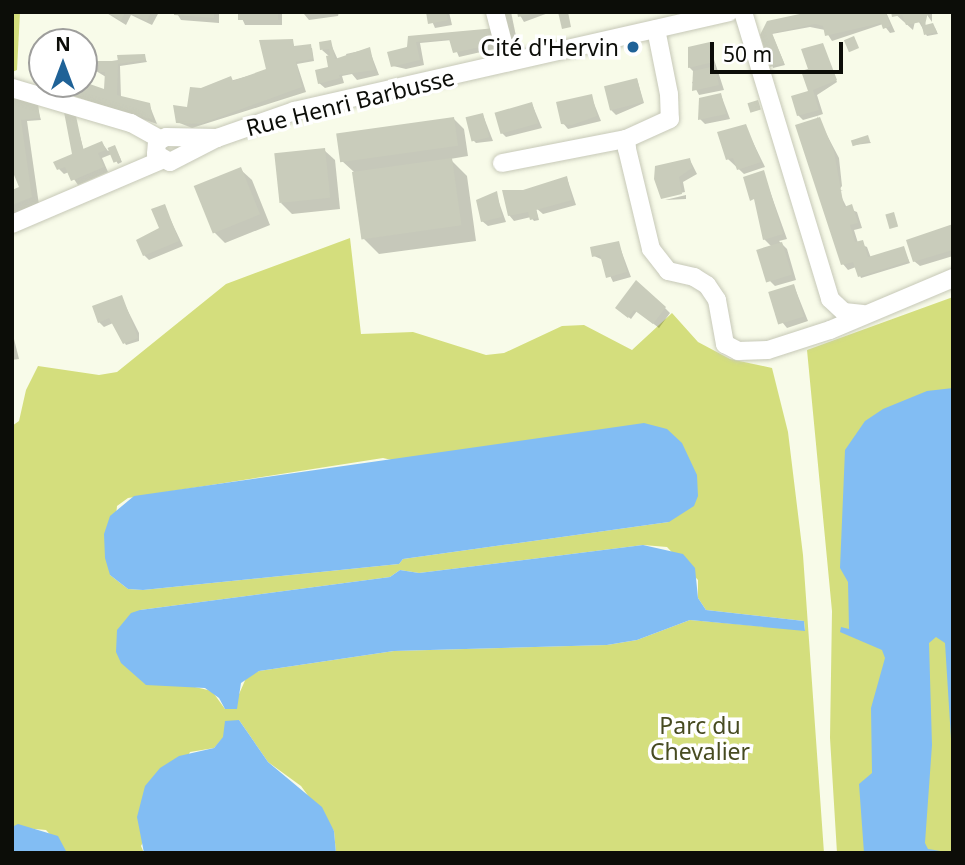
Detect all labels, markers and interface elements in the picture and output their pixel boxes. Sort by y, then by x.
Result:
north arrow [28,28,98,98]
scale bar [713,28,846,72]
text: N [55,31,71,57]
place label: Cité d'Hervin [481,33,619,61]
marker: Cité d'Hervin [625,39,641,55]
text: 50 m [723,40,772,68]
street label: Rue Henri Barbusse [243,63,457,141]
park label: Parc du Chevalier [650,711,750,765]

